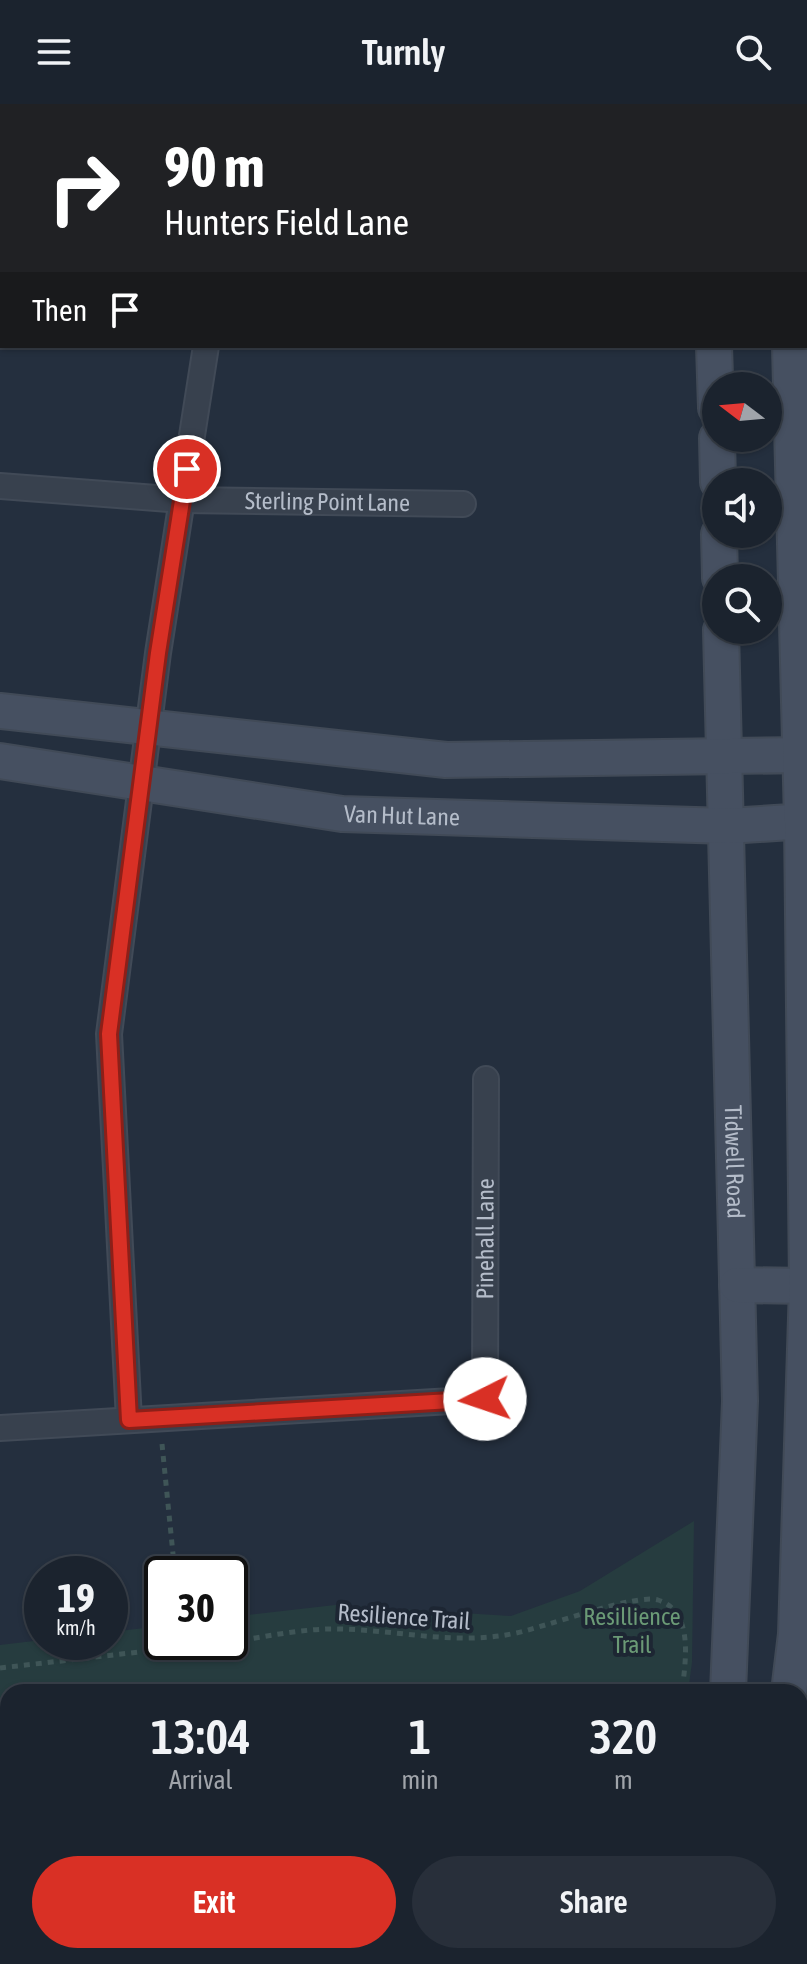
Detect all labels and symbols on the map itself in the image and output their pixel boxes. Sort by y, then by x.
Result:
north arrow [702,372,782,452]
pin [153,435,221,503]
street label: Sterling Point Lane [245,487,410,516]
street label: Van Hut Lane [344,800,460,831]
street label: Tidwell Road [720,1105,750,1219]
street label: Pinehall Lane [471,1178,499,1300]
position arrow [443,1357,527,1441]
speed limit sign: 30 [144,1556,248,1660]
street label: Resilience Trail [337,1598,472,1635]
park label: Resillience Trail [583,1603,681,1658]

